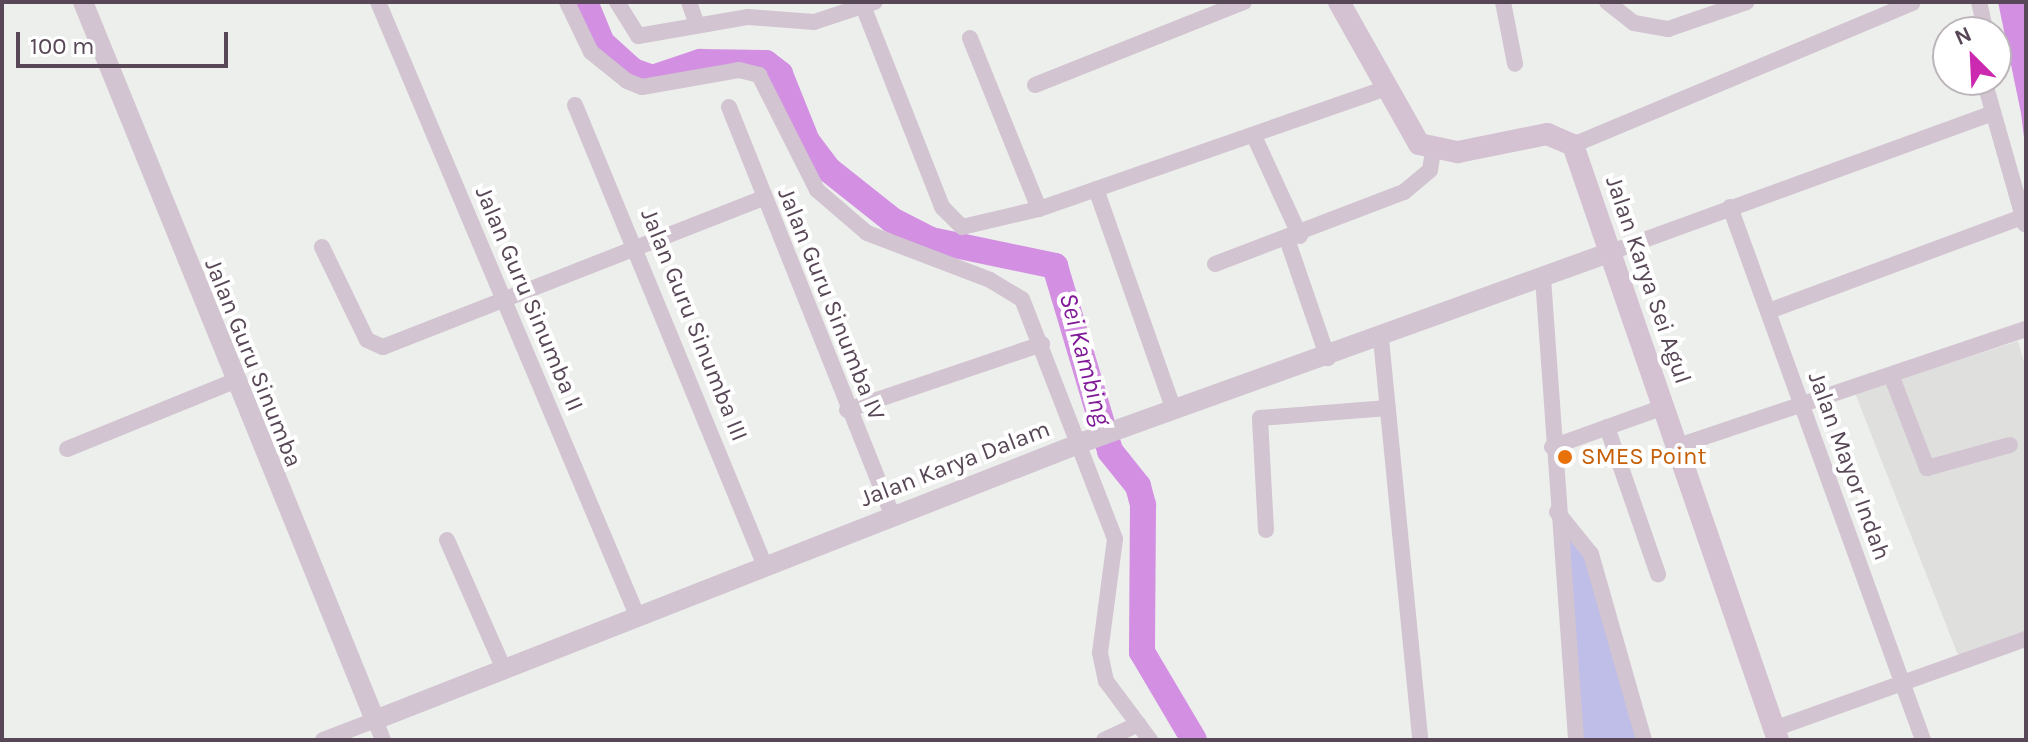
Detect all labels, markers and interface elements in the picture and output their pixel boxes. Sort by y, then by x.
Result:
scale bar [20,16,232,66]
north arrow [1932,16,2012,96]
text: N [1951,21,1976,51]
text: 100 m [30,32,95,60]
street label: Jalan Karya Sei Agul [1599,172,1697,388]
street label: Jalan Guru Sinumba II [469,182,589,416]
street label: Jalan Guru Sinumba IV [771,183,891,425]
street label: Jalan Guru Sinumba III [634,204,754,446]
street label: Jalan Guru Sinumba [198,254,308,472]
water label: Sei Kambing [1052,289,1118,429]
street label: Jalan Mayor Indah [1802,368,1896,564]
street label: Jalan Karya Dalam [856,415,1054,513]
place label: SMES Point [1581,443,1707,471]
marker: SMES Point [1556,448,1574,466]

